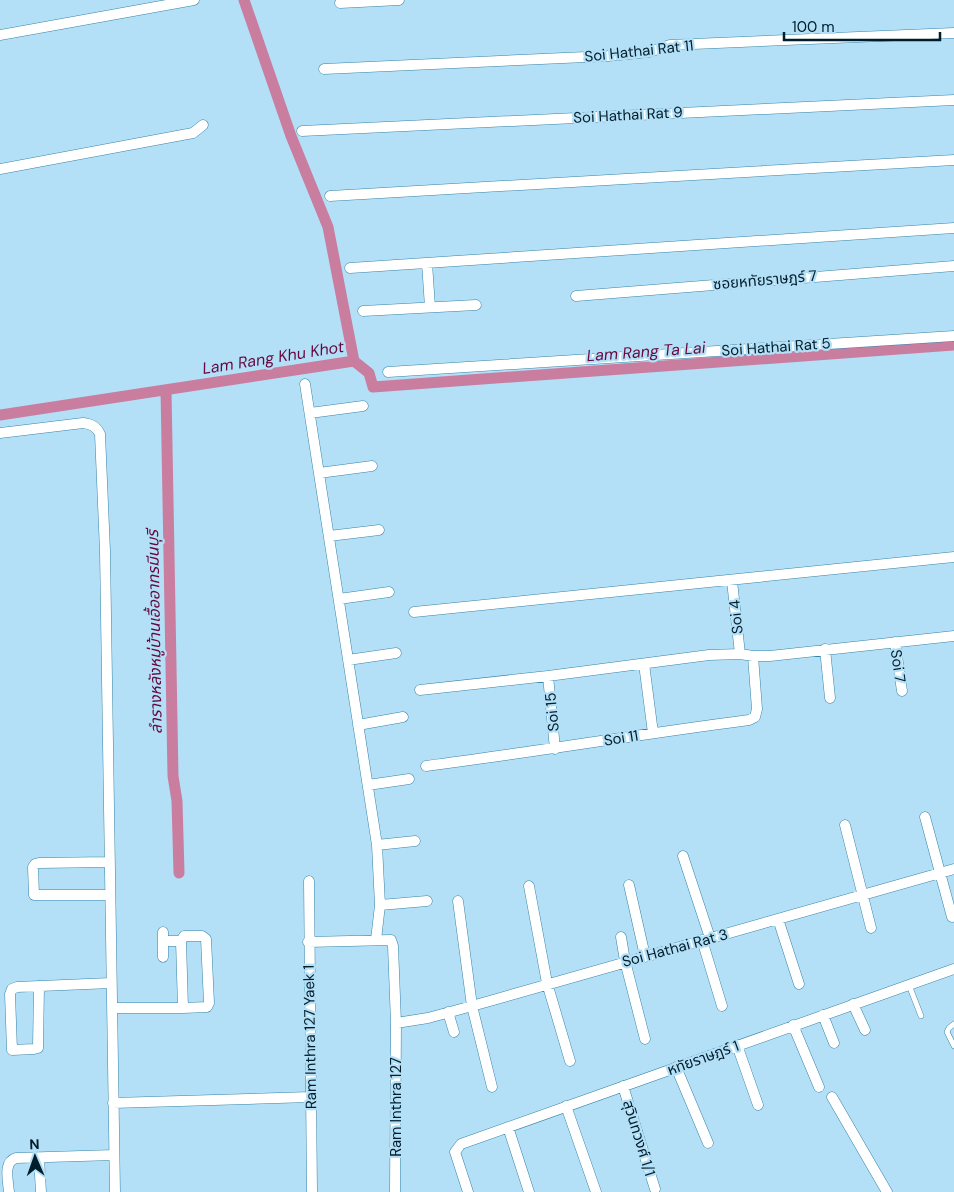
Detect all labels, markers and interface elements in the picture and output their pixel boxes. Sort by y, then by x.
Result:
scale bar [784,10,940,42]
text: 100 m [792,17,835,37]
street label: Soi Hathai Rat 11 [584,35,694,67]
street label: Soi Hathai Rat 9 [573,102,683,128]
street label: ซอยหทัยราษฎร์ 7 [712,266,818,294]
street label: Soi Hathai Rat 5 [721,333,831,361]
water label: Lam Rang Khu Khot [201,336,346,379]
water label: Lam Rang Ta Lai [586,337,707,366]
water label: ลำรางหลังหมู่บ้านเอื้ออาทรมีนบุรี [141,527,167,734]
street label: Soi 4 [724,599,748,635]
street label: Soi 7 [886,648,910,684]
street label: Soi 15 [540,692,564,732]
street label: Soi 11 [602,725,640,751]
street label: Soi Hathai Rat 3 [620,924,730,972]
street label: Ram Inthra 127 Yaek 1 [299,965,321,1109]
street label: หทัยราษฎร์ 1 [664,1036,742,1080]
street label: Ram Inthra 127 [386,1057,406,1157]
street label: สุวินทวงศ์ 1/1 [618,1098,660,1178]
north arrow [10,1132,60,1182]
text: N [29,1135,40,1153]

